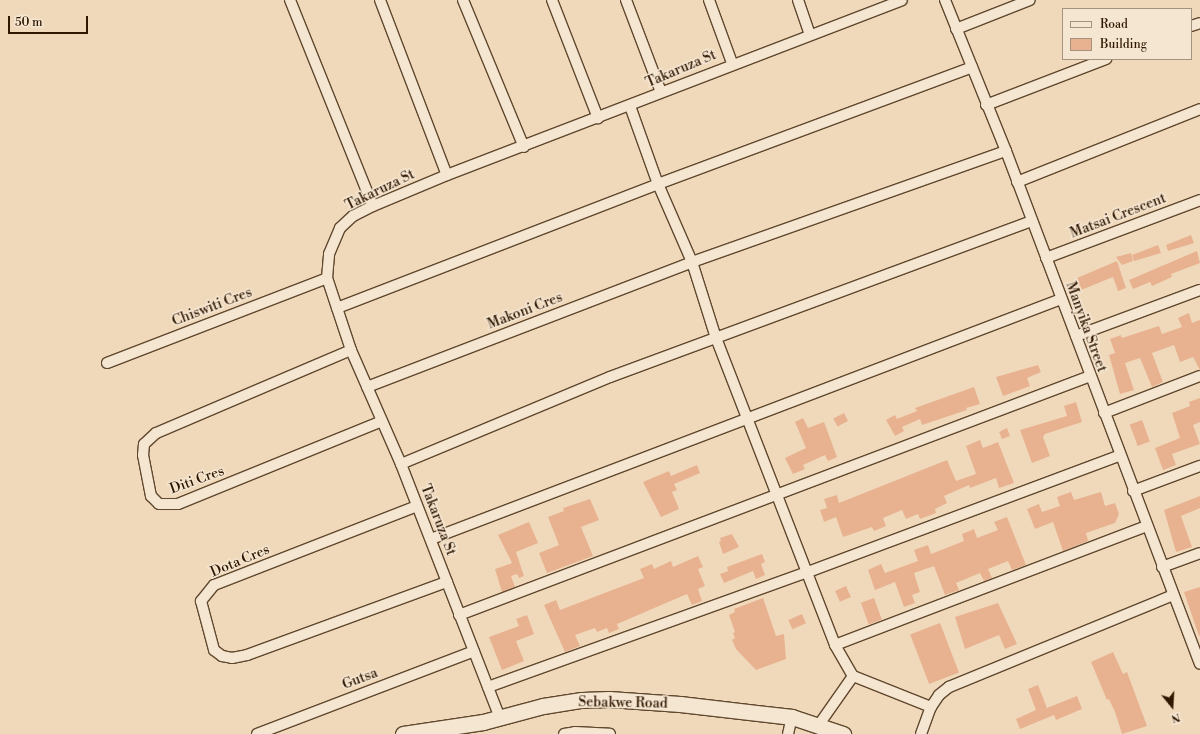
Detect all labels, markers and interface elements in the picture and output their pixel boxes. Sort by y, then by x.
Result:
scale bar [10,8,90,34]
legend [1062,8,1192,60]
text: 50 m [15,15,43,30]
text: Road [1100,17,1128,32]
text: Building [1100,37,1147,52]
street label: Takaruza St [643,47,719,91]
street label: Takaruza St [343,166,417,214]
street label: Matsai Crescent [1068,190,1168,242]
street label: Manyika Street [1062,280,1110,374]
street label: Chiswiti Cres [170,284,254,330]
street label: Makoni Cres [485,289,565,333]
street label: Diti Cres [168,462,226,498]
street label: Takaruza St [417,482,459,558]
street label: Dota Cres [208,541,272,581]
street label: Gutsa [340,665,380,693]
north arrow [1152,686,1192,726]
street label: Sebakwe Road [578,694,668,712]
text: N [1169,709,1182,725]

